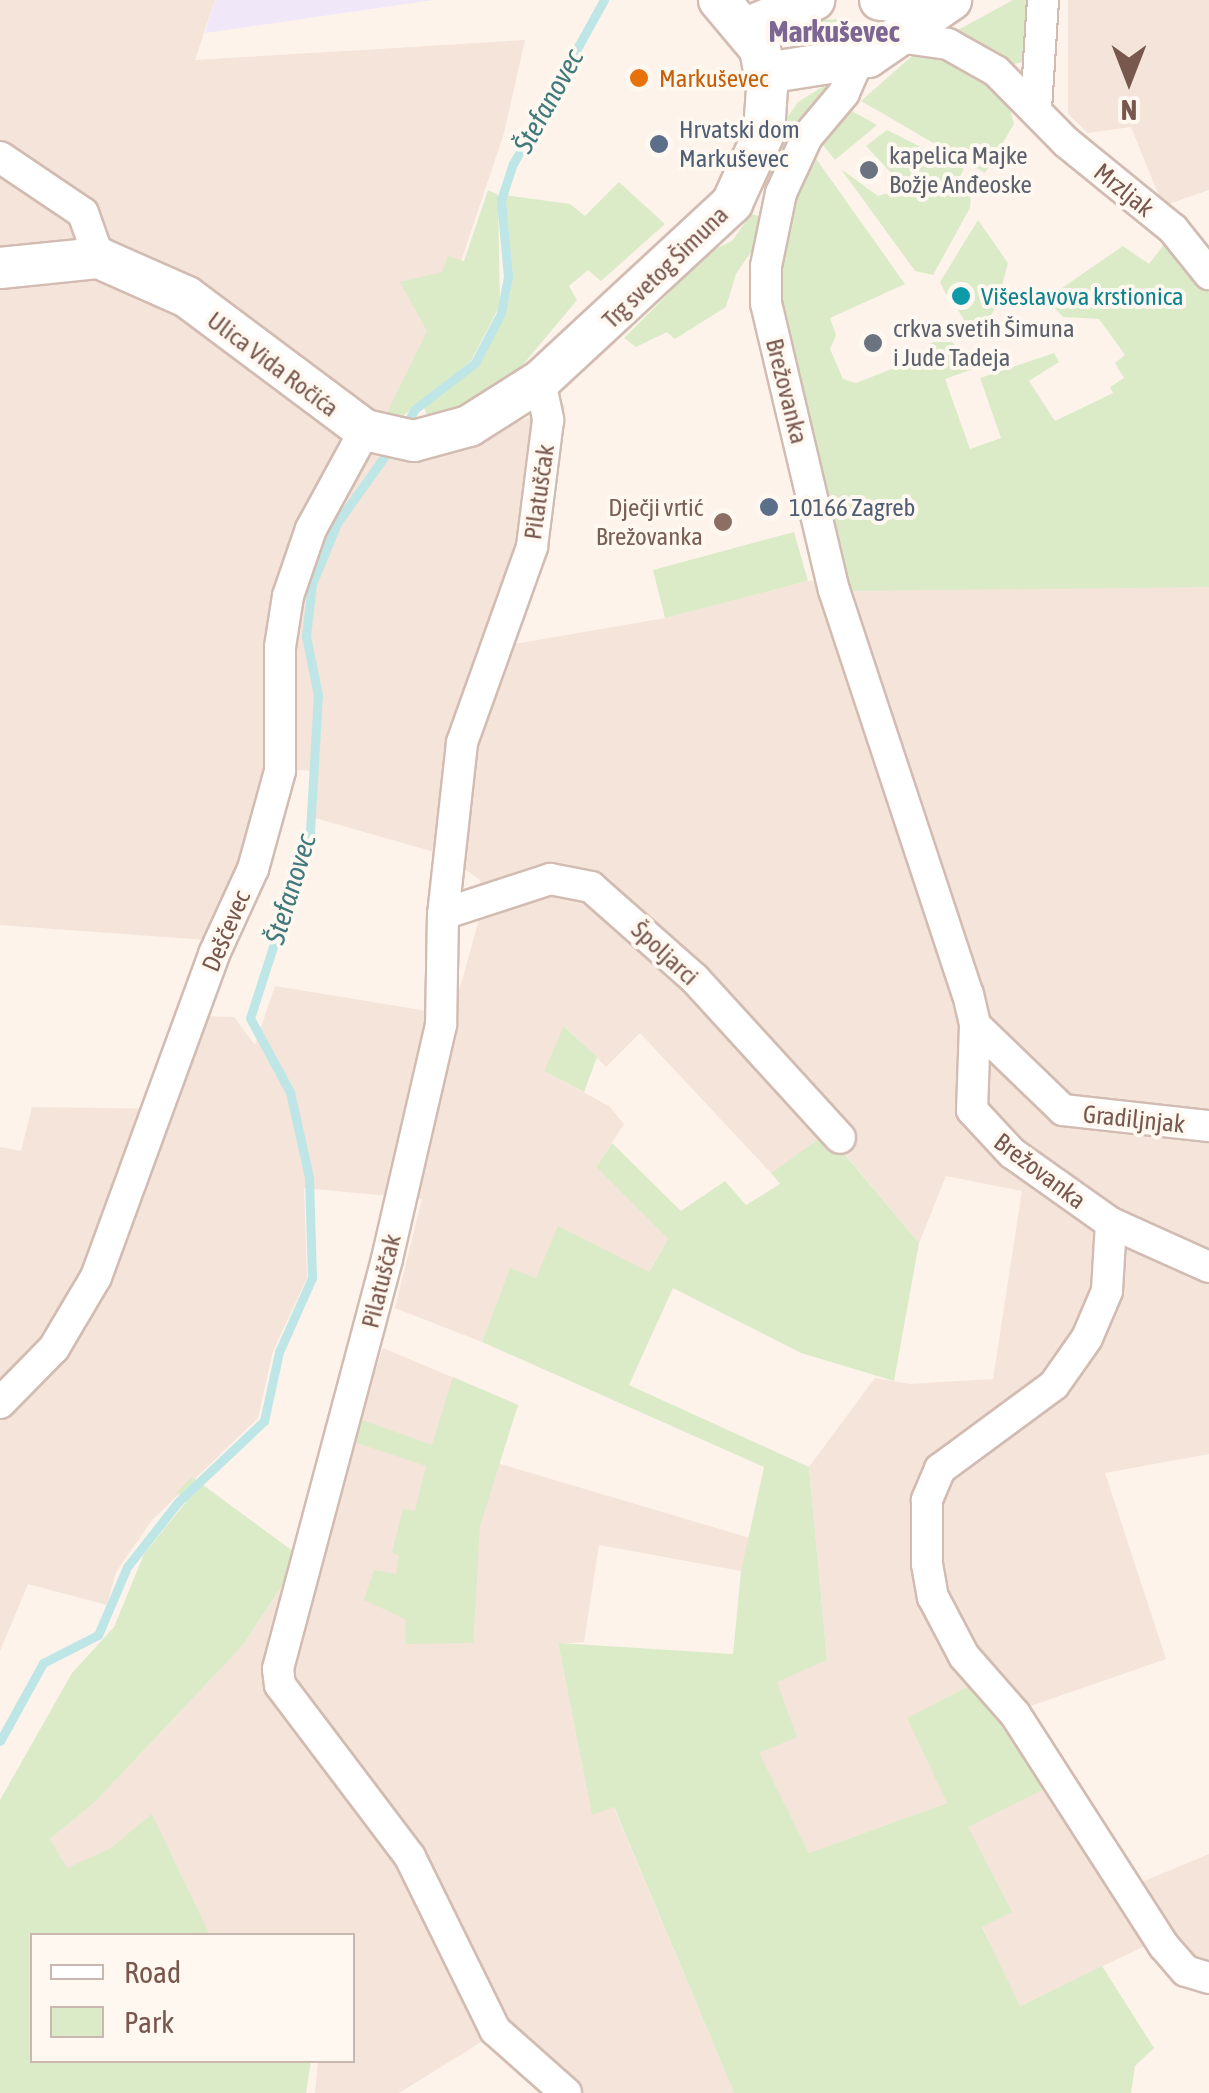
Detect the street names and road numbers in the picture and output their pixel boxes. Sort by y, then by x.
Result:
street label: Mrzljak [1088,157,1160,223]
street label: Trg svetog Šimuna [596,199,734,335]
street label: Ulica Vida Ročića [201,305,345,423]
street label: Brežovanka [759,335,815,447]
street label: Pilatuščak [517,443,561,541]
street label: Deščevec [196,886,256,976]
street label: Špoljarci [625,915,705,991]
street label: Gradiljnjak [1082,1099,1186,1139]
street label: Brežovanka [988,1127,1092,1215]
street label: Pilatuščak [355,1231,407,1331]

